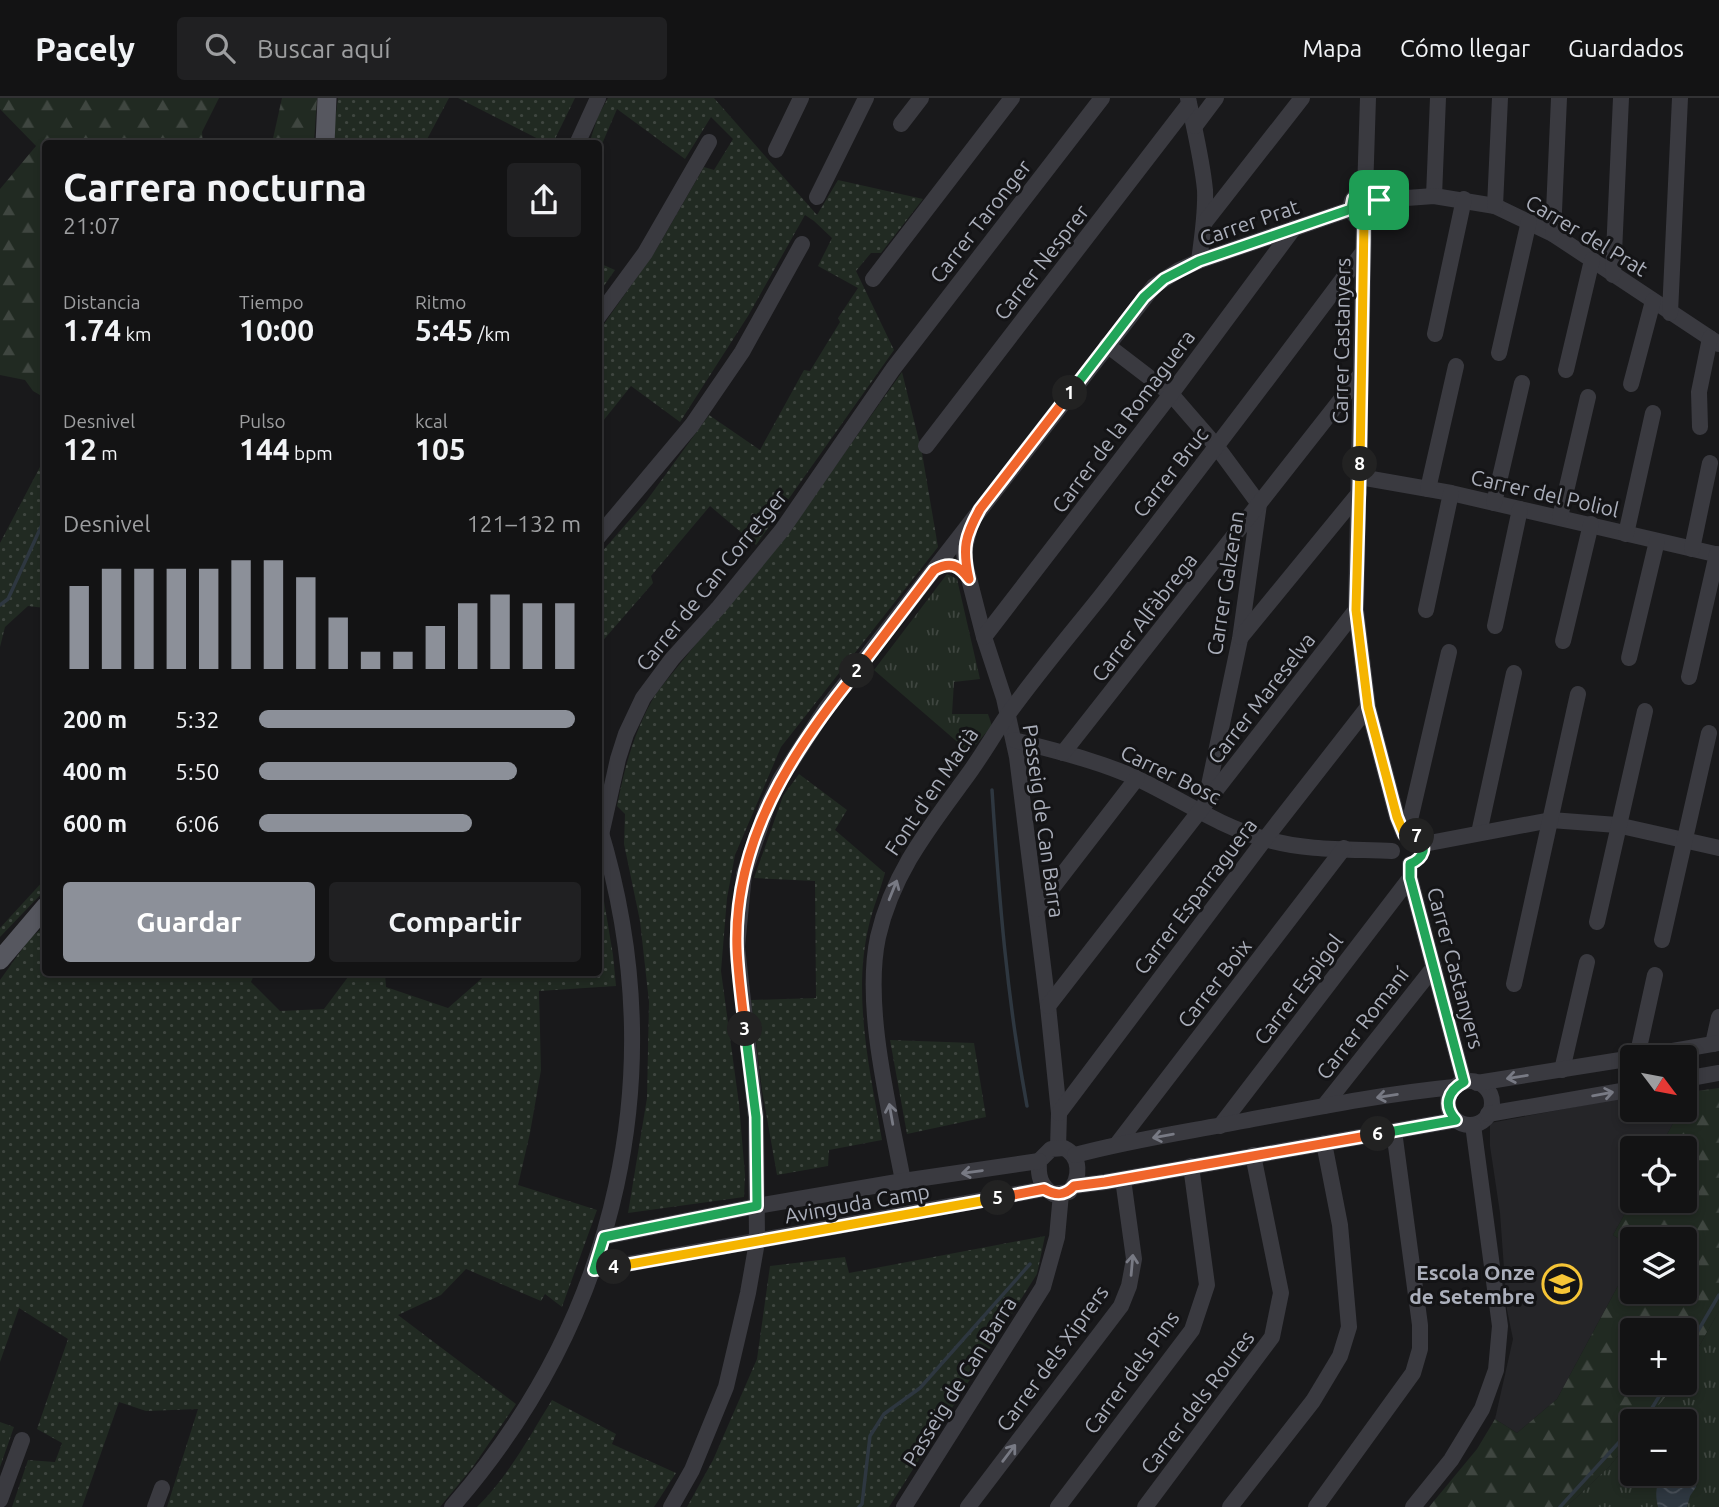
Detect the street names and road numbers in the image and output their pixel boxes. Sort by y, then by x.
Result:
street label: Carrer Taronger [925,155,1035,287]
street label: Carrer del Prat [1522,189,1652,281]
street label: Carrer Prat [1196,194,1302,250]
street label: Carrer Nesprer [989,200,1093,324]
street label: Carrer Castanyers [1328,258,1354,424]
street label: Carrer de la Romaguera [1046,325,1200,517]
street label: Carrer Bruc [1128,422,1213,522]
street label: Carrer del Poliol [1469,464,1621,522]
street label: Carrer de Can Corretger [631,485,791,675]
street label: Carrer Galzeran [1202,509,1248,657]
street label: Carrer Alfàbrega [1086,548,1202,686]
street label: Carrer Mareselva [1202,628,1320,768]
street label: Font d'en Macià [879,723,983,859]
street label: Passeig de Can Barra [1019,723,1069,919]
street label: Carrer Bosc [1117,739,1225,809]
street label: Carrer Esparraguera [1129,813,1261,979]
street label: Carrer Castanyers [1423,885,1489,1051]
street label: Carrer Espigol [1249,929,1347,1049]
street label: Carrer Boix [1172,934,1256,1032]
street label: Carrer Romaní [1311,962,1414,1084]
street label: Avinguda Camp [783,1178,931,1228]
street label: Carrer dels Xiprers [991,1280,1113,1436]
street label: Passeig de Can Barra [897,1292,1021,1470]
street label: Carrer dels Pins [1078,1306,1184,1438]
street label: Carrer dels Roures [1135,1326,1259,1478]

